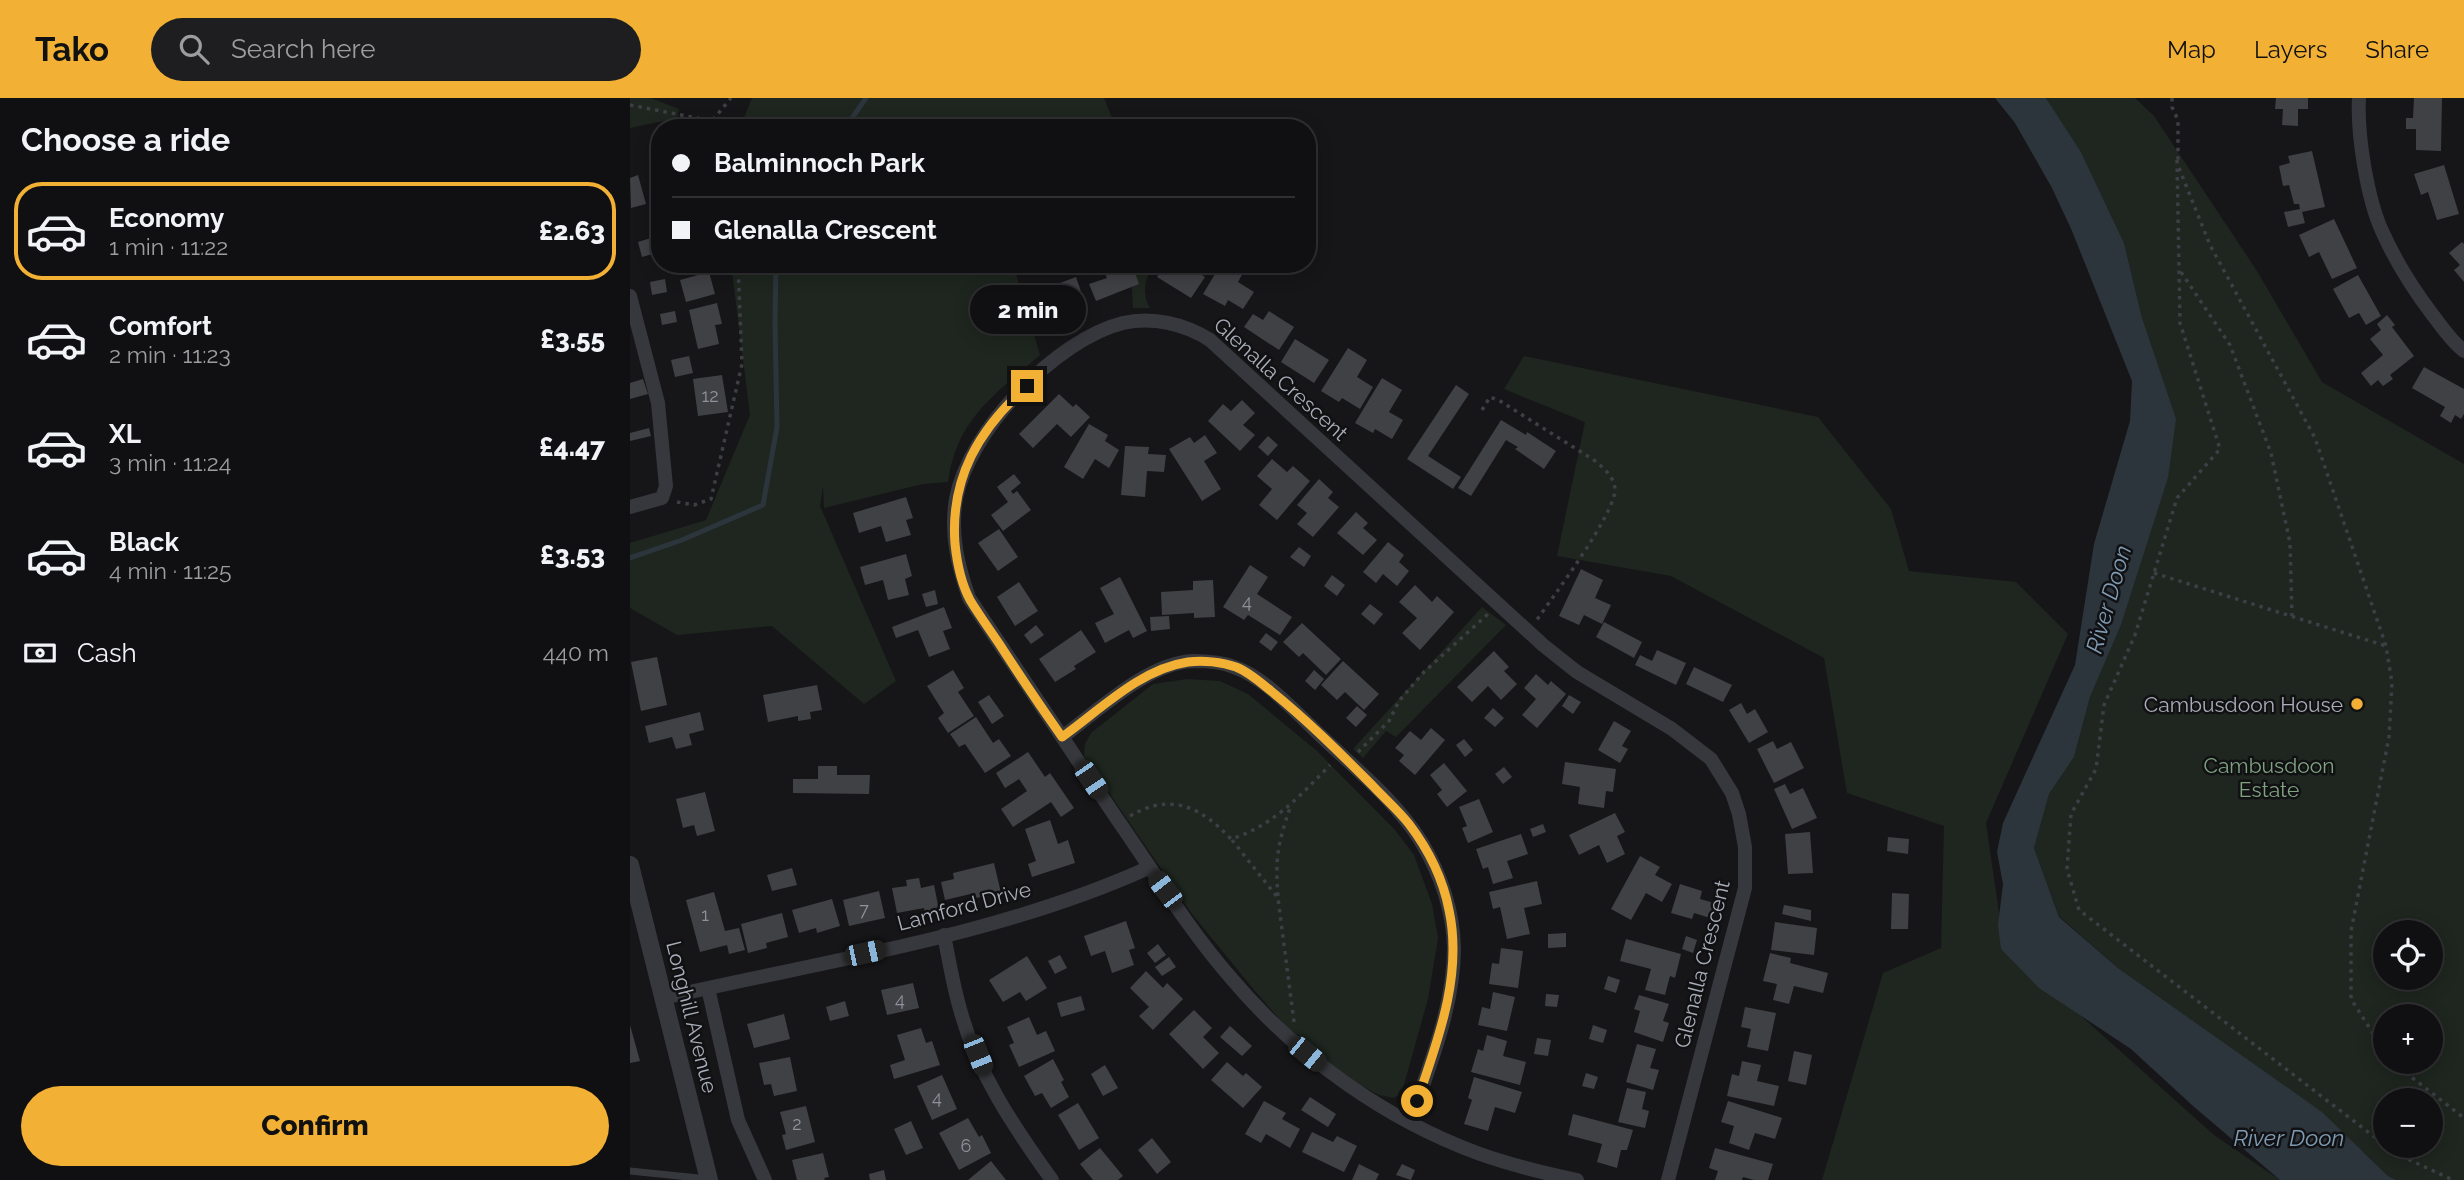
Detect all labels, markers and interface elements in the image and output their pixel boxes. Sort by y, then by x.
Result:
search box [151,18,641,81]
text: Tako [35,30,109,69]
icon: search [175,30,213,68]
text: Search here [231,34,375,64]
text: Map [2167,35,2216,64]
text: Layers [2254,35,2327,64]
text: Share [2365,35,2429,64]
text: Choose a ride [21,121,230,158]
text: Balminnoch Park [714,148,925,178]
icon: car [25,200,88,263]
text: Economy [109,203,224,233]
text: Glenalla Crescent [714,215,937,245]
text: £2.63 [539,216,605,246]
text: 1 min · 11:22 [109,233,228,260]
callout: 2 min [969,285,1085,334]
text: 2 min [998,296,1058,323]
icon: car [25,308,88,371]
text: Comfort [109,311,212,341]
street label: Glenalla Crescent [1209,312,1353,446]
text: £3.55 [540,324,605,354]
text: 2 min · 11:23 [109,341,231,368]
route end [1011,370,1043,402]
house number: 12 [701,385,719,406]
icon: car [25,416,88,479]
text: XL [109,419,141,449]
text: £4.47 [539,432,605,462]
text: 3 min · 11:24 [109,449,231,476]
icon: car [25,524,88,587]
text: Black [109,527,179,557]
text: £3.53 [540,540,605,570]
water label: River Doon [2080,542,2136,656]
text: 4 min · 11:25 [109,557,232,584]
house number: 4 [1242,591,1252,612]
icon: cash [21,634,59,672]
text: Cash [77,638,137,668]
text: 440 m [543,639,609,666]
place label: Cambusdoon House [2144,692,2343,717]
marker: Cambusdoon House [2349,696,2365,712]
park label: Cambusdoon Estate [2203,753,2335,802]
car [1071,757,1112,803]
car [1144,867,1187,913]
street label: Lamford Drive [894,876,1034,936]
street label: Glenalla Crescent [1669,878,1735,1050]
house number: 7 [859,899,869,920]
house number: 1 [701,904,709,925]
map controls [2373,920,2443,1158]
button: locate [2373,920,2443,990]
street label: Longhill Avenue [661,938,723,1096]
car [843,938,888,968]
house number: 4 [895,989,905,1010]
button: + [2373,1004,2443,1074]
car [961,1032,996,1078]
car [1285,1033,1330,1075]
route start [1401,1085,1433,1117]
button: Confirm [21,1086,609,1166]
house number: 4 [932,1087,942,1108]
button: − [2373,1088,2443,1158]
house number: 2 [792,1113,802,1134]
water label: River Doon [2234,1124,2344,1151]
house number: 6 [961,1135,972,1156]

